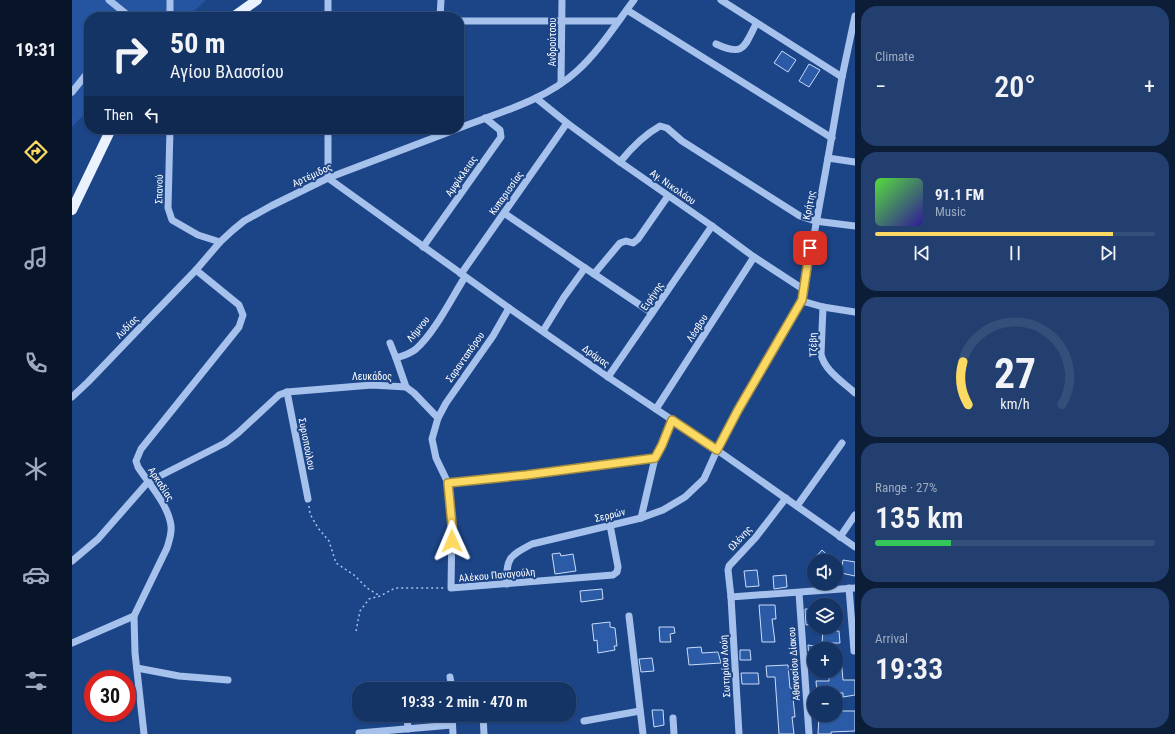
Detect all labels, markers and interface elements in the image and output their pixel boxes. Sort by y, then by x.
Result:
street label: Ανδρούτσου [547,17,558,66]
text: 50 m [170,27,226,60]
icon: right [104,28,156,80]
text: 19:31 [15,39,57,60]
text: Climate [875,49,914,64]
text: Αγίου Βλασσίου [170,61,284,82]
text: 20° [994,69,1036,104]
text: − [875,74,886,99]
text: + [1144,74,1155,99]
icon: left [141,104,163,126]
text: Then [104,106,133,124]
icon: directions [22,138,50,166]
street label: Αμφίκλειας [443,153,480,199]
street label: Αρτέμιδος [290,161,334,190]
street label: Αγ. Νικολάου [648,167,698,207]
street label: Κυπαρισσίας [487,169,526,218]
street label: Σπανού [153,174,165,204]
text: 91.1 FM [935,186,984,204]
street label: Κρήτης [801,189,818,221]
text: Music [935,204,966,219]
pin [793,231,827,265]
icon: arrive [799,237,821,259]
icon: previous [911,242,933,264]
icon: pause [1004,242,1026,264]
icon: next [1097,242,1119,264]
icon: music [22,244,50,272]
street label: Ειρήνης [639,279,666,313]
street label: Λέσβου [684,312,710,344]
street label: Λυδίας [113,313,142,342]
street label: Λήμνου [404,314,432,344]
street label: Σαρανταπόρου [444,330,486,384]
street label: Τζέβη [807,333,820,357]
street label: Δράμας [580,343,612,370]
icon: phone [22,349,50,377]
text: 27 [994,349,1036,398]
street label: Λευκάδος [352,371,392,383]
text: km/h [1000,396,1030,412]
street label: Συριοπούλου [297,417,317,471]
icon: climate [22,455,50,483]
street label: Αρκαδίας [145,465,176,504]
text: Range · 27% [875,480,937,495]
text: 135 km [875,500,964,535]
street label: Σερρών [594,506,627,524]
position arrow [431,520,473,562]
street label: Ωλένης [726,523,755,553]
map controls [807,554,843,722]
button: sound [807,554,843,590]
icon: car [22,561,50,589]
street label: Αλέκου Παναγούλη [458,566,536,584]
button: layers [807,598,843,634]
street label: Αθανασίου Δίακου [786,627,802,701]
text: Arrival [875,631,908,646]
street label: Σωτηρίου Λούη [718,635,732,697]
button: + [807,642,843,678]
text: 19:33 [875,651,943,686]
icon: filters [22,667,50,695]
speed limit sign: 30 [84,670,136,722]
button: − [807,686,843,722]
text: 19:33 · 2 min · 470 m [401,693,527,711]

